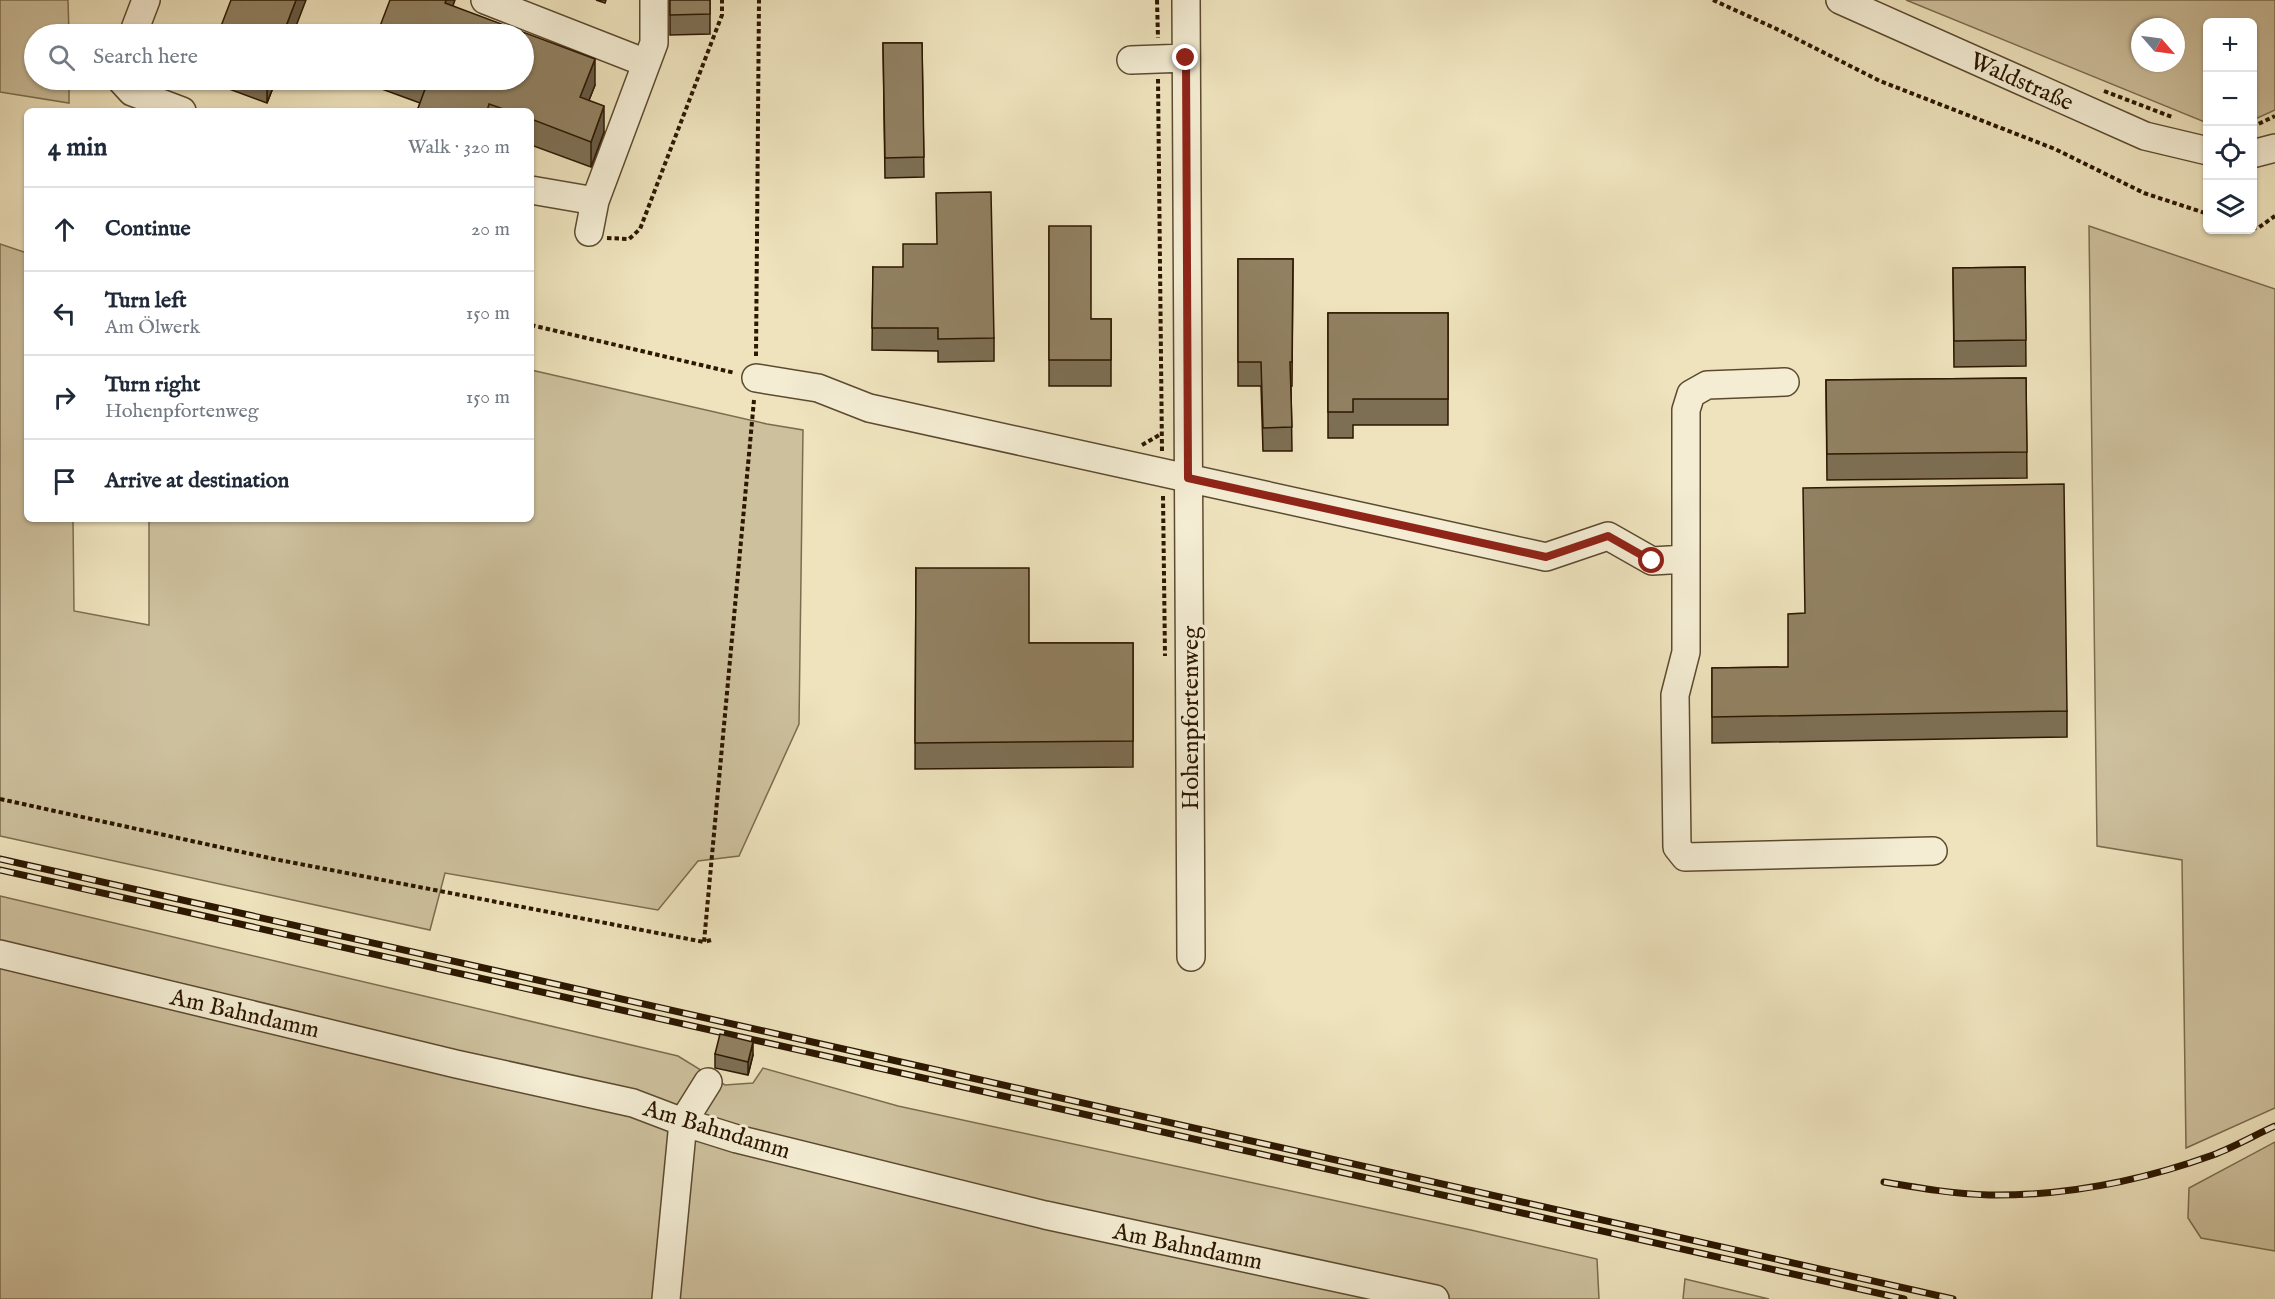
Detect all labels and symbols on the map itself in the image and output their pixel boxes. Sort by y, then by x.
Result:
north arrow [2131,18,2185,72]
route end [1172,44,1198,70]
street label: Waldstraße [1965,46,2078,119]
route start [1638,547,1664,573]
street label: Hohenpfortenweg [1176,625,1207,810]
street label: Am Bahndamm [166,982,322,1047]
street label: Am Bahndamm [638,1093,794,1167]
street label: Am Bahndamm [1109,1216,1265,1278]

